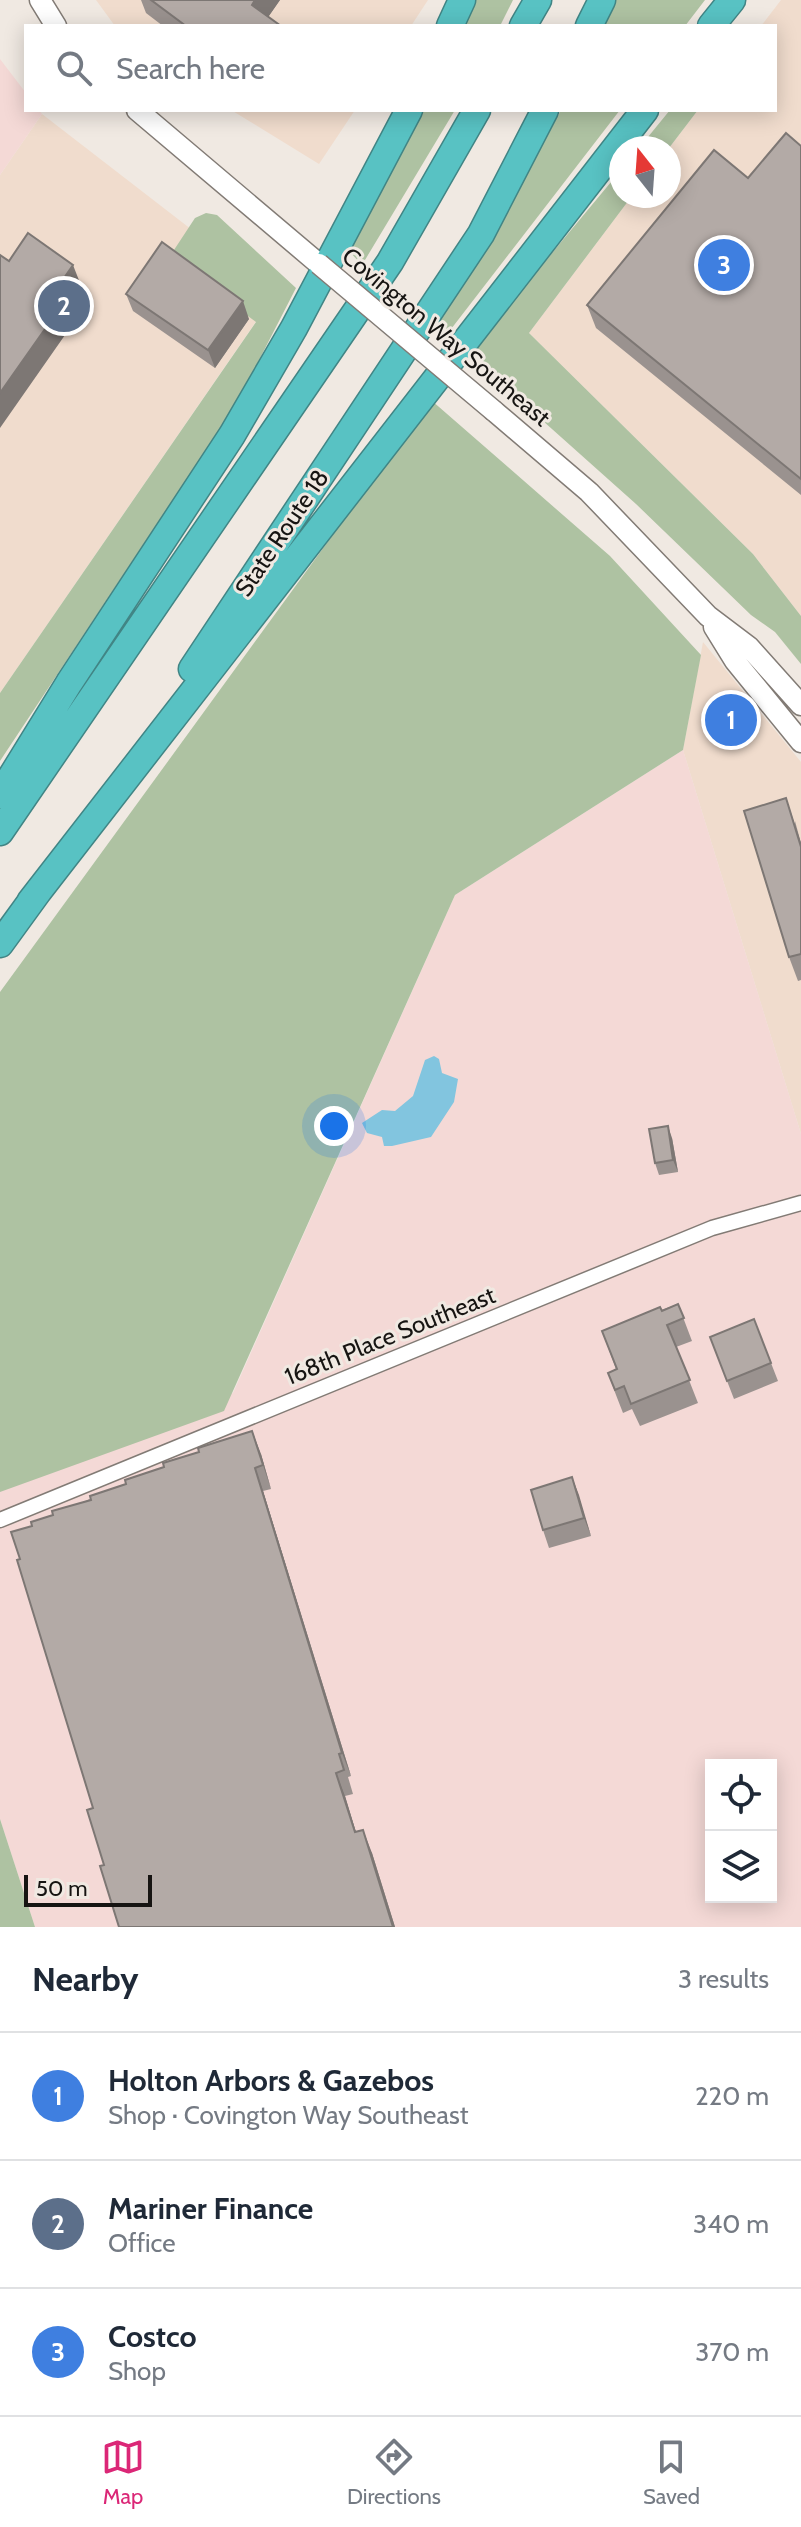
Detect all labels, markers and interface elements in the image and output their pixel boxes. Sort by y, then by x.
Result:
search box [24,24,777,112]
icon: search [52,46,96,90]
text: Search here [116,50,265,87]
north arrow [609,136,681,208]
pin: 3 [698,235,750,295]
street label: Covington Way Southeast [336,241,556,432]
pin: 2 [38,276,90,336]
street label: State Route 18 [229,464,335,602]
pin: 1 [705,690,757,750]
your location [314,1106,354,1146]
street label: 168th Place Southeast [280,1280,499,1391]
map controls [705,1759,777,1903]
button: locate [705,1759,777,1831]
button: layers [705,1831,777,1903]
scale bar [24,1871,152,1907]
text: 50 m [36,1875,88,1902]
text: Nearby [32,1958,139,2000]
text: 3 results [678,1963,769,1995]
text: Holton Arbors & Gazebos [108,2062,434,2099]
text: 1 [53,2080,63,2112]
text: 220 m [695,2080,769,2112]
text: Shop · Covington Way Southeast [108,2099,468,2131]
text: Mariner Finance [108,2190,313,2227]
text: 2 [51,2208,65,2240]
text: 340 m [693,2208,769,2240]
text: Office [108,2227,176,2259]
text: Costco [108,2318,197,2355]
text: 3 [51,2336,65,2368]
text: 370 m [695,2336,769,2368]
text: Shop [108,2355,166,2387]
tab: Map [101,2435,145,2510]
tab: Directions [347,2435,441,2510]
tab: Saved [643,2435,700,2510]

